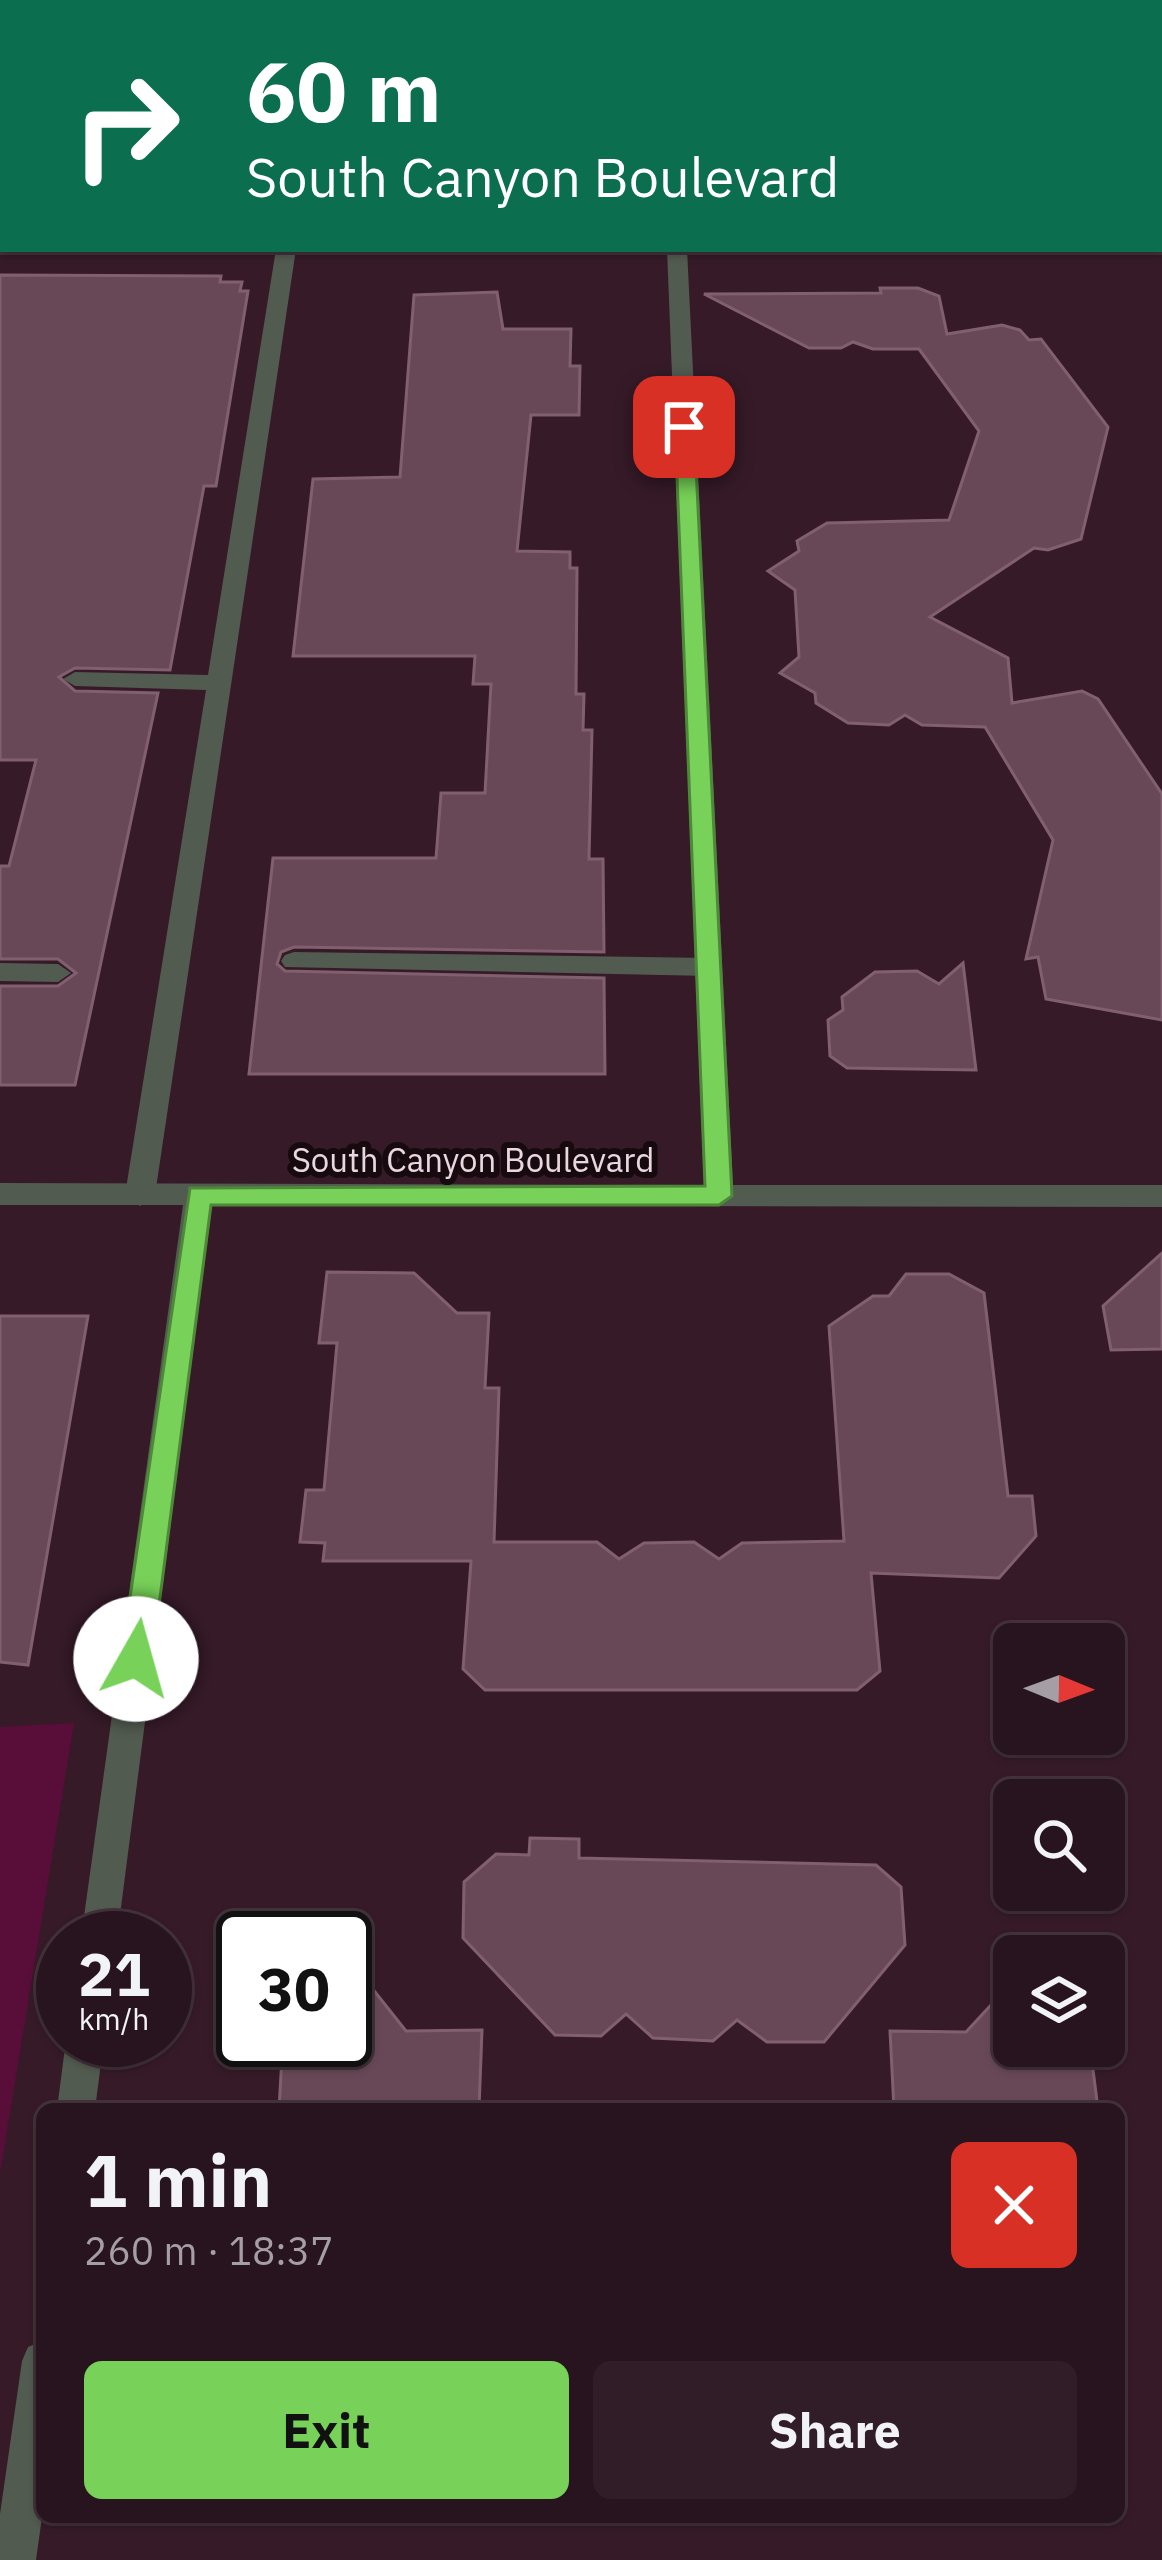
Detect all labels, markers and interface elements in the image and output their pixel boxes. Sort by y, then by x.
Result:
text: 60 m [246,36,442,145]
icon: right [48,48,204,204]
text: South Canyon Boulevard [246,142,839,212]
pin [633,376,735,478]
icon: arrive [651,394,717,460]
street label: South Canyon Boulevard [292,1138,654,1181]
position arrow [73,1596,199,1722]
north arrow [993,1623,1125,1755]
map controls [993,1623,1125,2067]
button: search [993,1779,1125,1911]
speed limit sign: 30 [216,1911,372,2067]
text: 21 [78,1934,150,2013]
button: layers [993,1935,1125,2067]
text: km/h [79,1999,149,2038]
text: 1 min [84,2133,272,2227]
button: close [951,2142,1077,2268]
text: 260 m · 18:37 [84,2225,334,2276]
button: Exit [84,2361,569,2499]
button: Share [593,2361,1077,2499]

